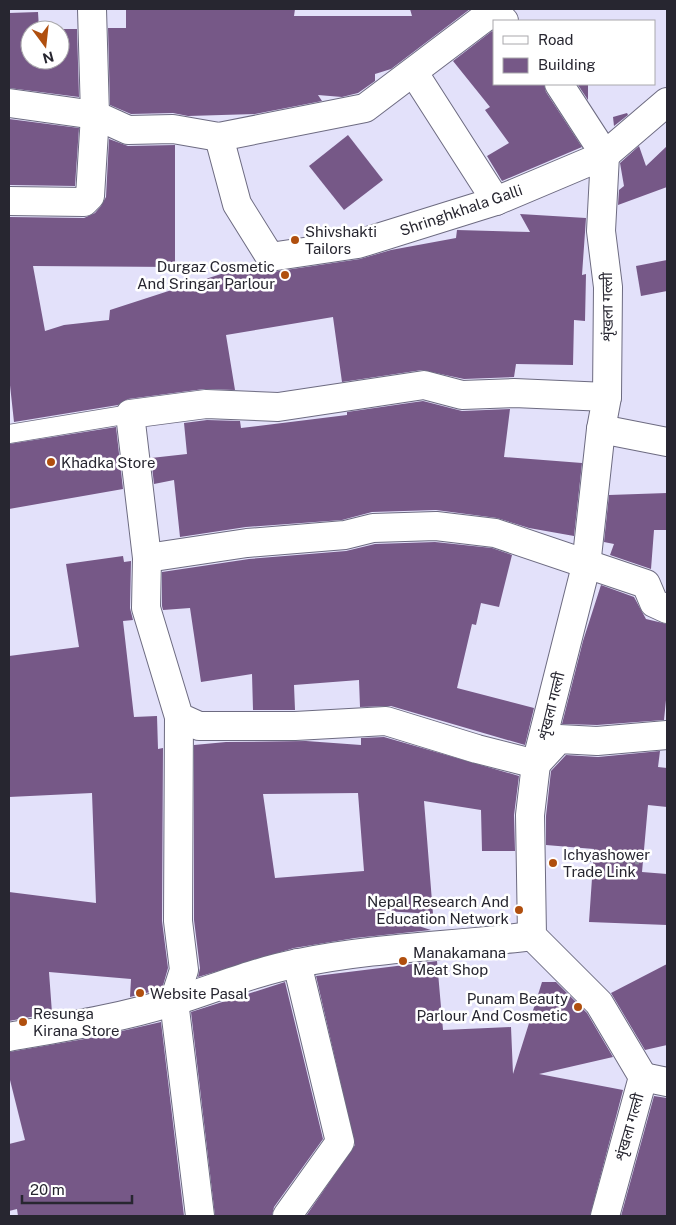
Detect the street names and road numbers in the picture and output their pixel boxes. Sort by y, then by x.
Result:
street label: Shringhkhala Galli [397,181,525,239]
street label: शृंखला गल्ली [598,271,618,342]
street label: शृंखला गल्ली [534,669,570,742]
street label: शृंखला गल्ली [611,1090,649,1163]

